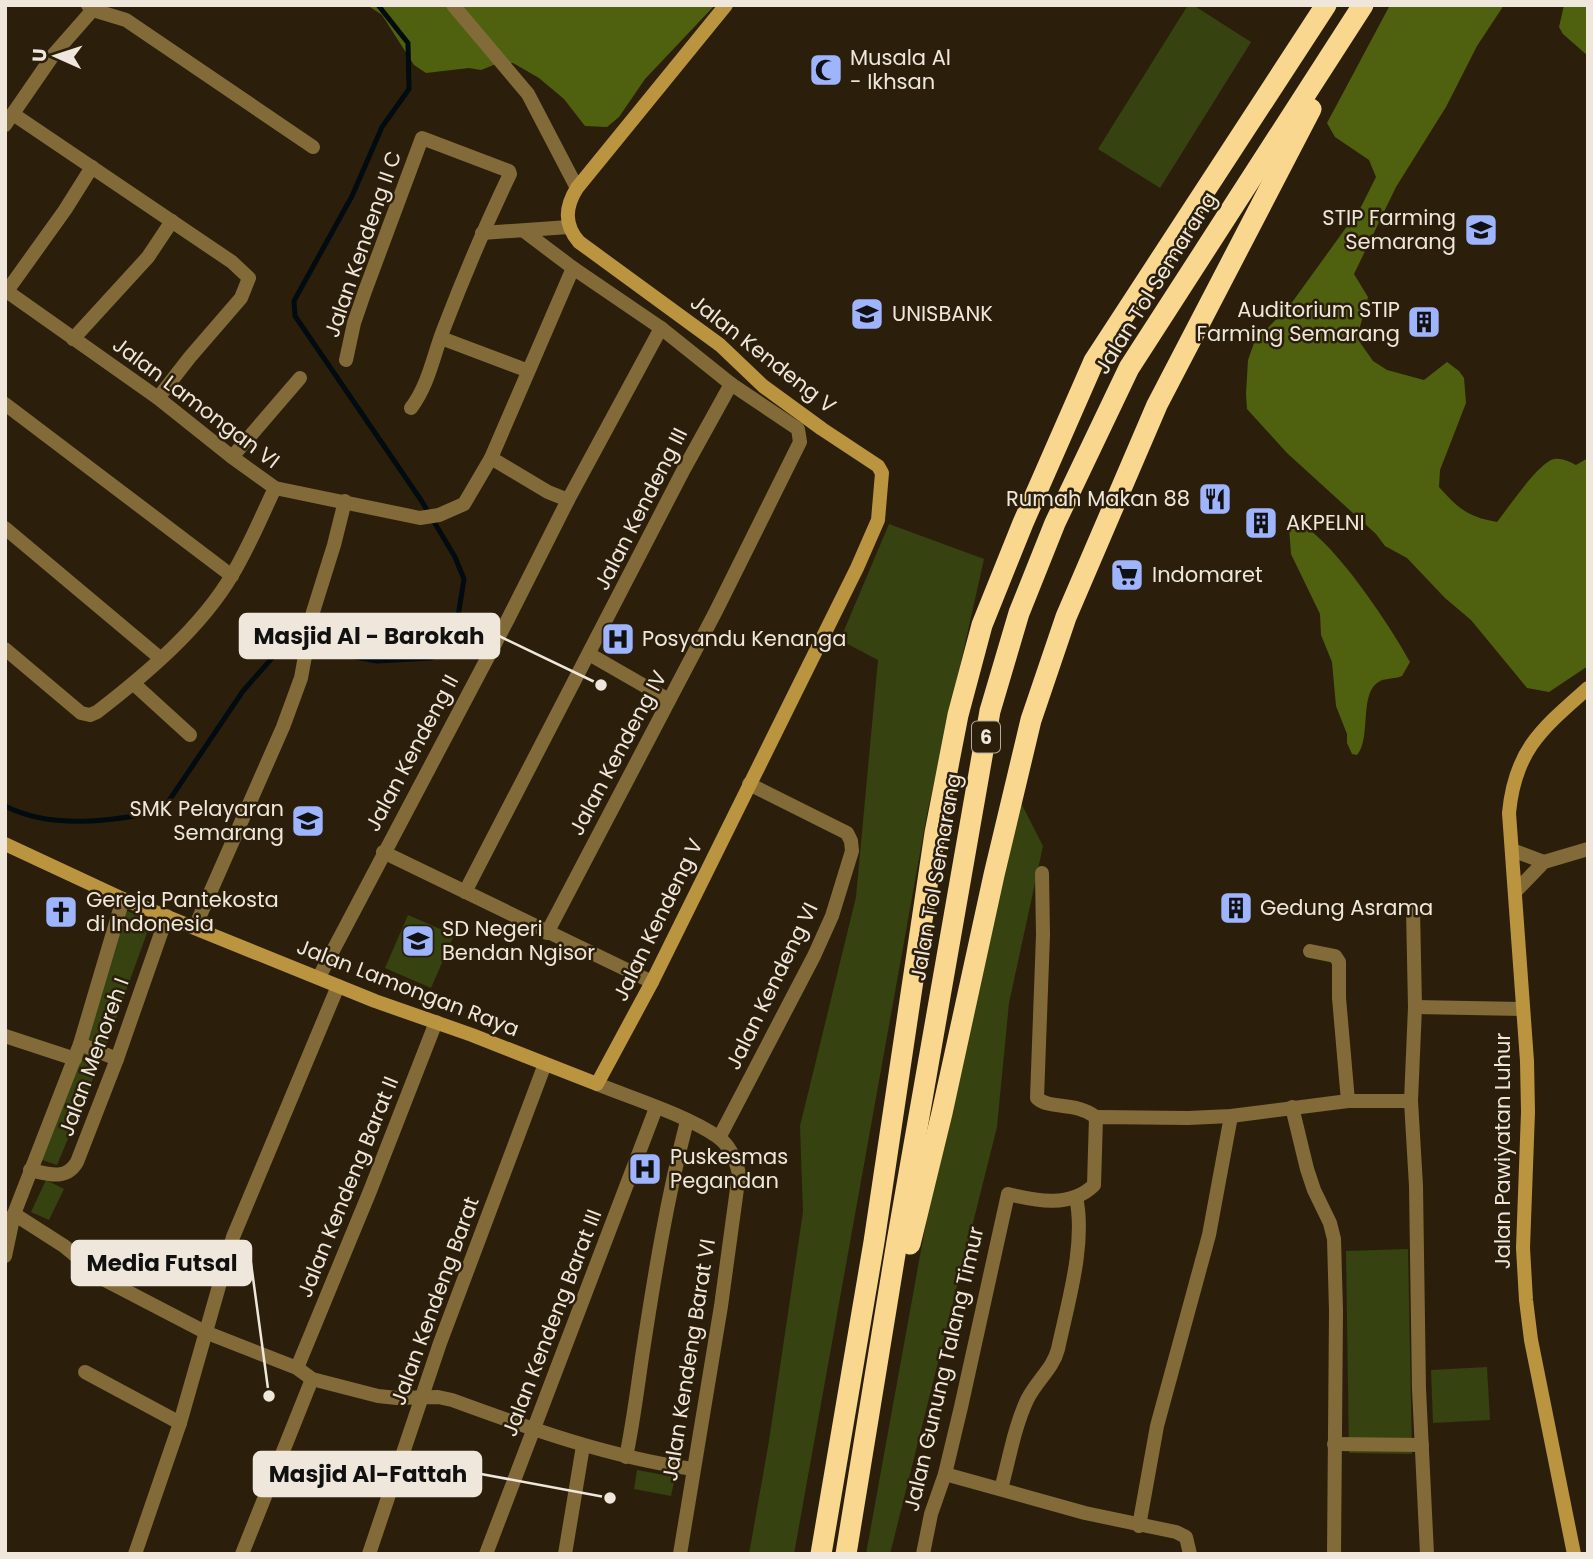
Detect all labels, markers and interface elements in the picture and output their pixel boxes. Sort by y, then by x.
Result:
north arrow [21,21,91,91]
place label: Musala Al - Ikhsan [850,43,951,96]
text: U [26,48,53,63]
mosque icon: Musala Al - Ikhsan [807,51,845,89]
street label: Jalan Kendeng II C [317,147,408,341]
street label: Jalan Tol Semarang [1088,186,1224,380]
place label: STIP Farming Semarang [1322,203,1456,256]
school or university icon: STIP Farming Semarang [1462,211,1500,249]
street label: Jalan Kendeng V [684,288,842,420]
school or university icon: UNISBANK [848,295,886,333]
place label: Auditorium STIP Farming Semarang [1197,295,1400,348]
place label: UNISBANK [892,299,993,328]
building icon: Auditorium STIP Farming Semarang [1405,303,1443,341]
street label: Jalan Lamongan VI [107,330,286,475]
street label: Jalan Kendeng III [587,423,694,595]
restaurant icon: Rumah Makan 88 [1196,480,1234,518]
place label: Rumah Makan 88 [1006,484,1190,513]
building icon: AKPELNI [1242,504,1280,542]
place label: AKPELNI [1286,508,1365,537]
supermarket icon: Indomaret [1108,556,1146,594]
place label: Indomaret [1152,560,1263,589]
callout: Masjid Al - Barokah [240,614,499,658]
text: Masjid Al - Barokah [253,620,485,652]
hospital icon: Posyandu Kenanga [599,620,637,658]
place label: Posyandu Kenanga [642,624,846,653]
street label: Jalan Kendeng IV [562,665,673,840]
street label: Jalan Kendeng II [358,669,465,836]
road number: 6 [972,722,1000,752]
street label: Jalan Tol Semarang [903,771,968,983]
place label: SMK Pelayaran Semarang [129,794,284,847]
school or university icon: SMK Pelayaran Semarang [289,802,327,840]
street label: Jalan Kendeng V [606,834,709,1006]
place label: Gereja Pantekosta di Indonesia [86,885,279,938]
building icon: Gedung Asrama [1217,889,1255,927]
church icon: Gereja Pantekosta di Indonesia [42,893,80,931]
place label: Gedung Asrama [1260,893,1433,922]
street label: Jalan Kendeng VI [718,897,825,1074]
place label: SD Negeri Bendan Ngisor [442,914,595,967]
school or university icon: SD Negeri Bendan Ngisor [399,922,437,960]
street label: Jalan Lamongan Raya [293,932,524,1043]
street label: Jalan Menoreh I [51,974,136,1140]
street label: Jalan Pawiyatan Luhur [1488,1033,1517,1269]
street label: Jalan Kendeng Barat II [290,1072,405,1302]
place label: Puskesmas Pegandan [670,1142,788,1195]
hospital icon: Puskesmas Pegandan [626,1150,664,1188]
street label: Jalan Kendeng Barat [383,1193,486,1409]
street label: Jalan Kendeng Barat III [495,1205,608,1441]
street label: Jalan Gunung Talang Timur [897,1224,990,1514]
street label: Jalan Kendeng Barat VI [655,1237,722,1483]
callout: Media Futsal [72,1241,251,1285]
text: Media Futsal [87,1247,237,1279]
callout: Masjid Al-Fattah [254,1452,481,1496]
text: Masjid Al-Fattah [269,1458,467,1490]

